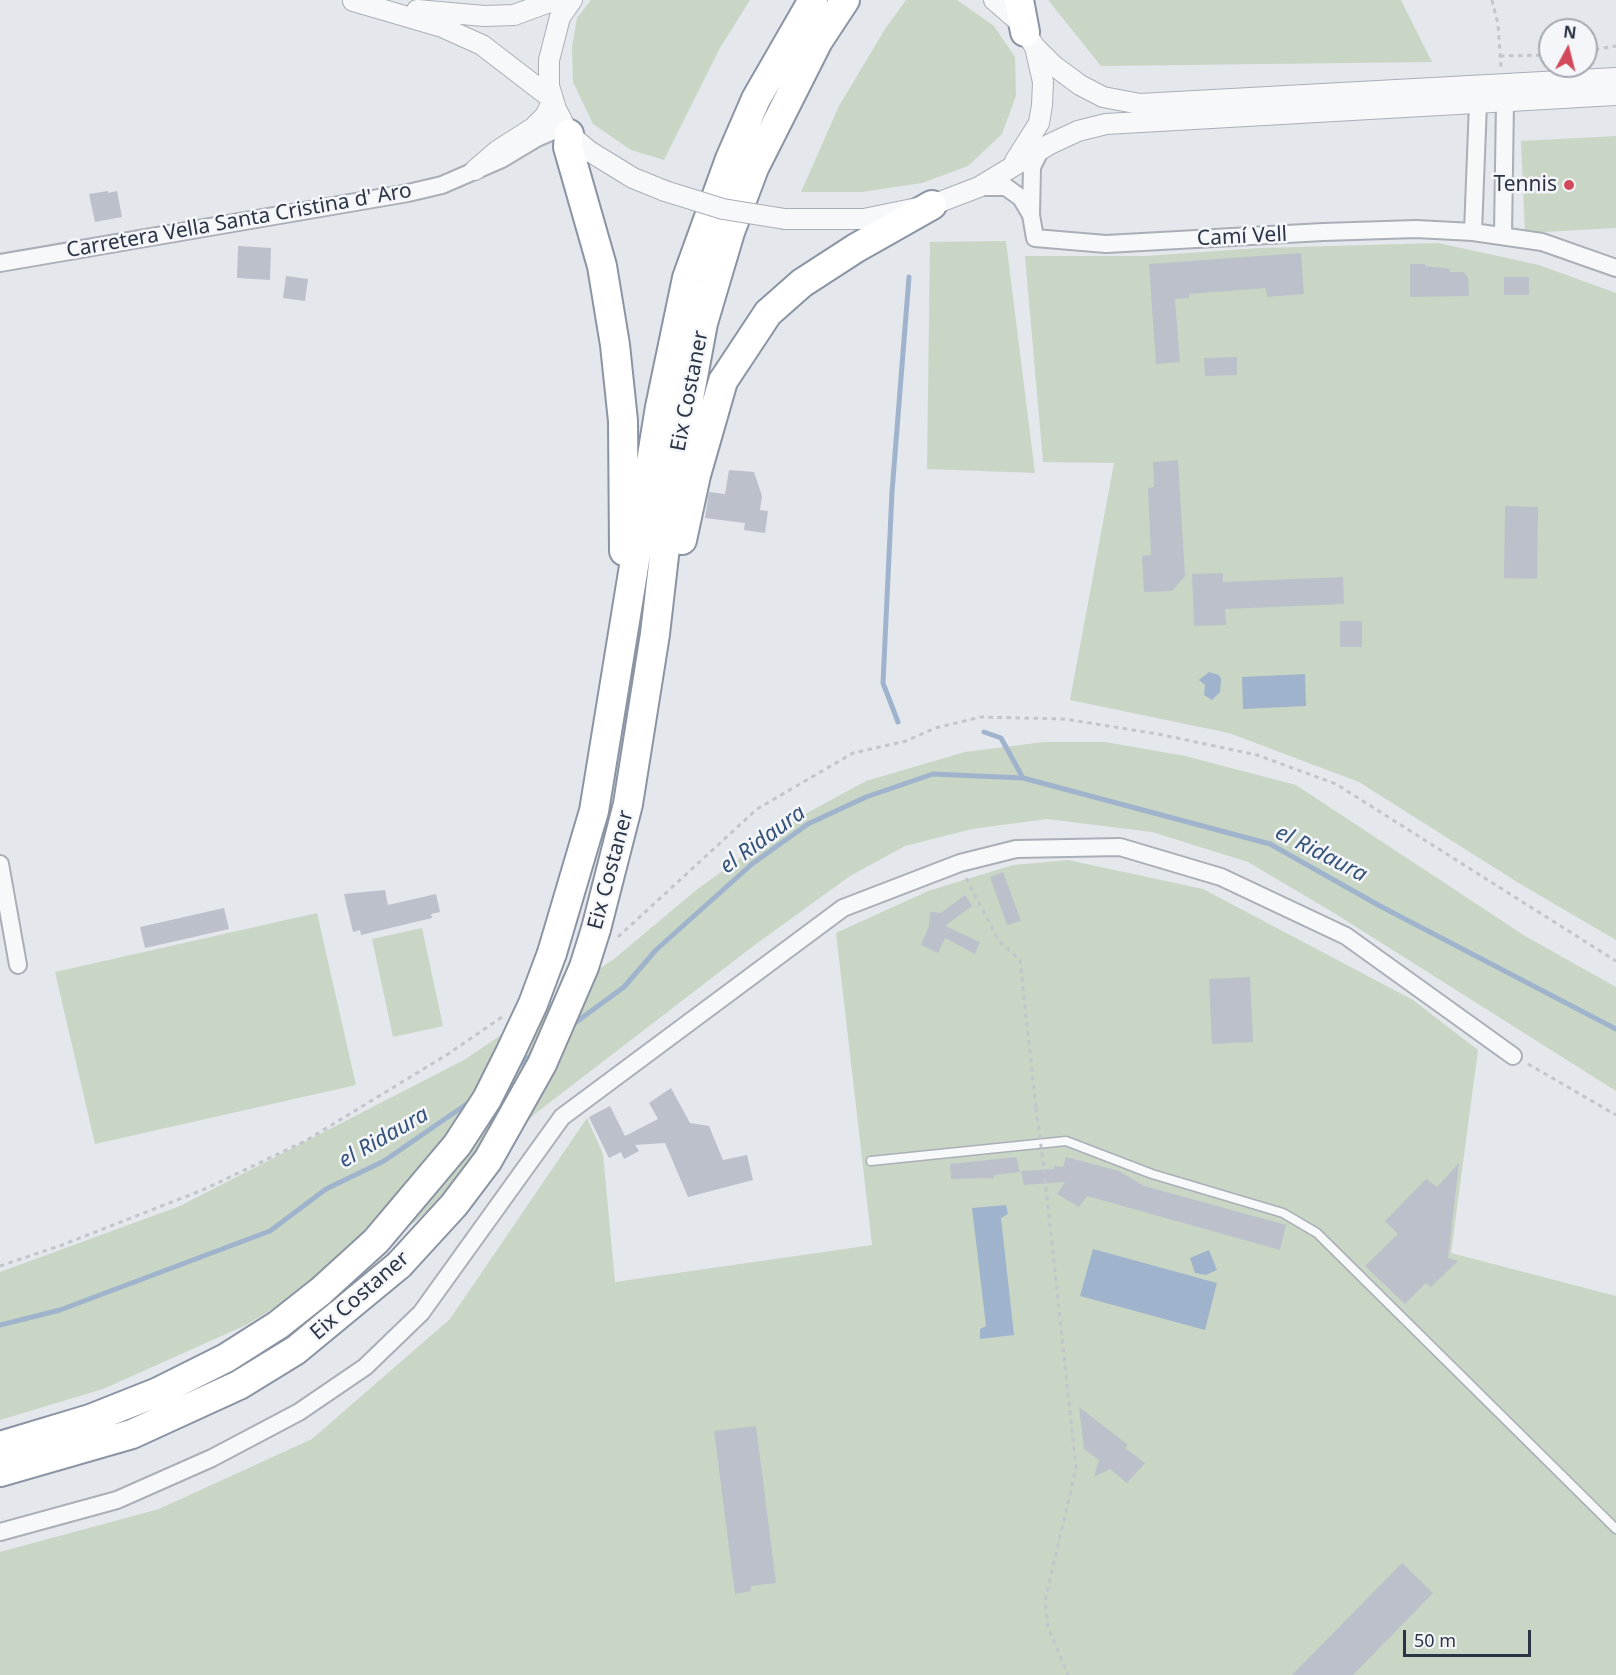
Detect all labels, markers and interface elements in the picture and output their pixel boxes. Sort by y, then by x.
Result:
north arrow [1538,18,1598,78]
text: N [1562,20,1578,44]
place label: Tennis [1494,172,1557,198]
street label: Carretera Vella Santa Cristina d' Aro [64,178,414,264]
marker: Tennis [1562,178,1576,192]
street label: Camí Vell [1196,222,1288,252]
street label: Eix Costaner [666,328,714,454]
water label: el Ridaura [715,800,811,880]
street label: Eix Costaner [583,808,639,932]
water label: el Ridaura [1271,820,1371,888]
water label: el Ridaura [334,1102,434,1174]
street label: Eix Costaner [305,1246,415,1346]
scale bar [1406,1618,1534,1656]
text: 50 m [1414,1628,1456,1652]

